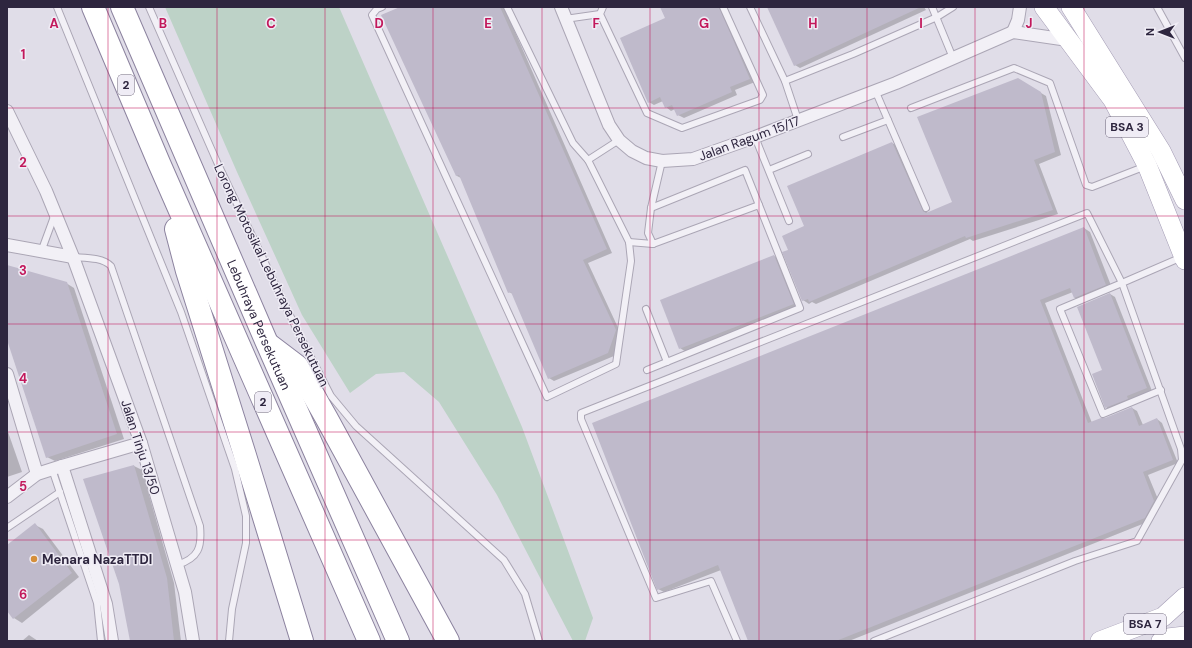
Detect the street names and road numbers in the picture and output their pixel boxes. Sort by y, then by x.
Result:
road number: 2 [118,75,134,95]
street label: Jalan Ragum 15/17 [696,112,802,165]
road number: BSA 3 [1106,117,1148,137]
street label: Lorong Motosikal Lebuhraya Persekutuan [211,161,333,389]
street label: Lebuhraya Persekutuan [223,258,295,392]
road number: 2 [255,392,271,412]
street label: Jalan Tinju 13/50 [117,397,164,497]
road number: BSA 7 [1124,614,1166,634]

